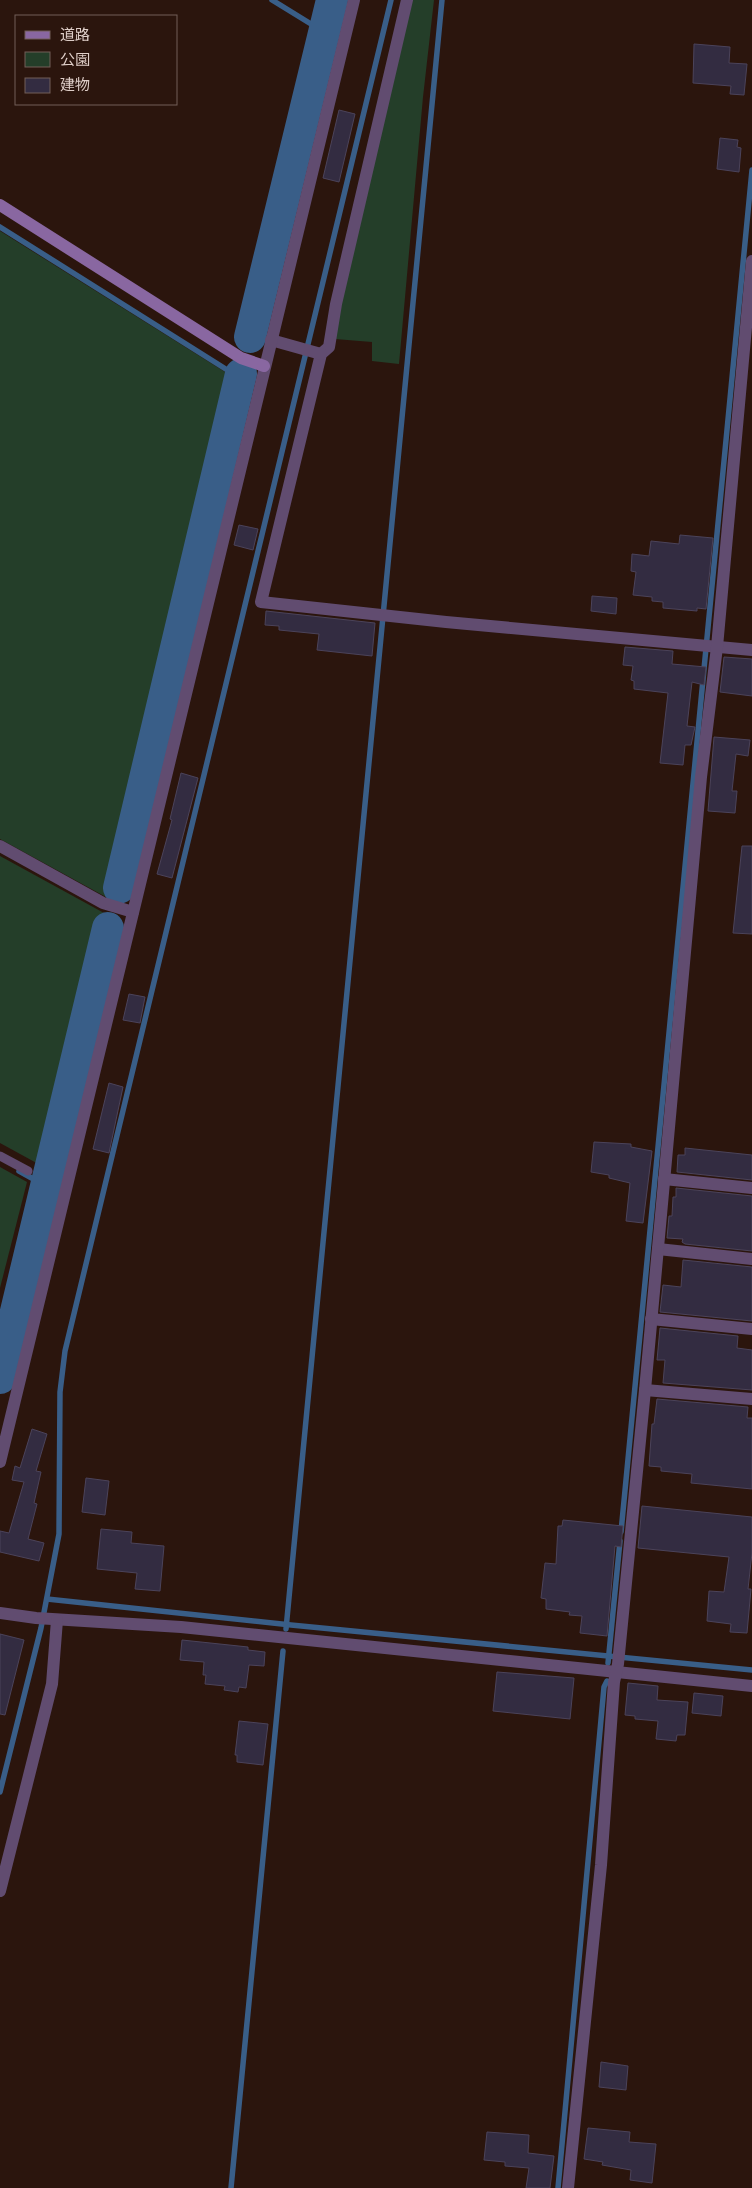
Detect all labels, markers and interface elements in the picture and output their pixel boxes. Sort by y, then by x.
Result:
legend [15,15,178,105]
text: 道路 [60,25,90,44]
text: 公園 [60,50,90,69]
text: 建物 [60,75,90,94]

